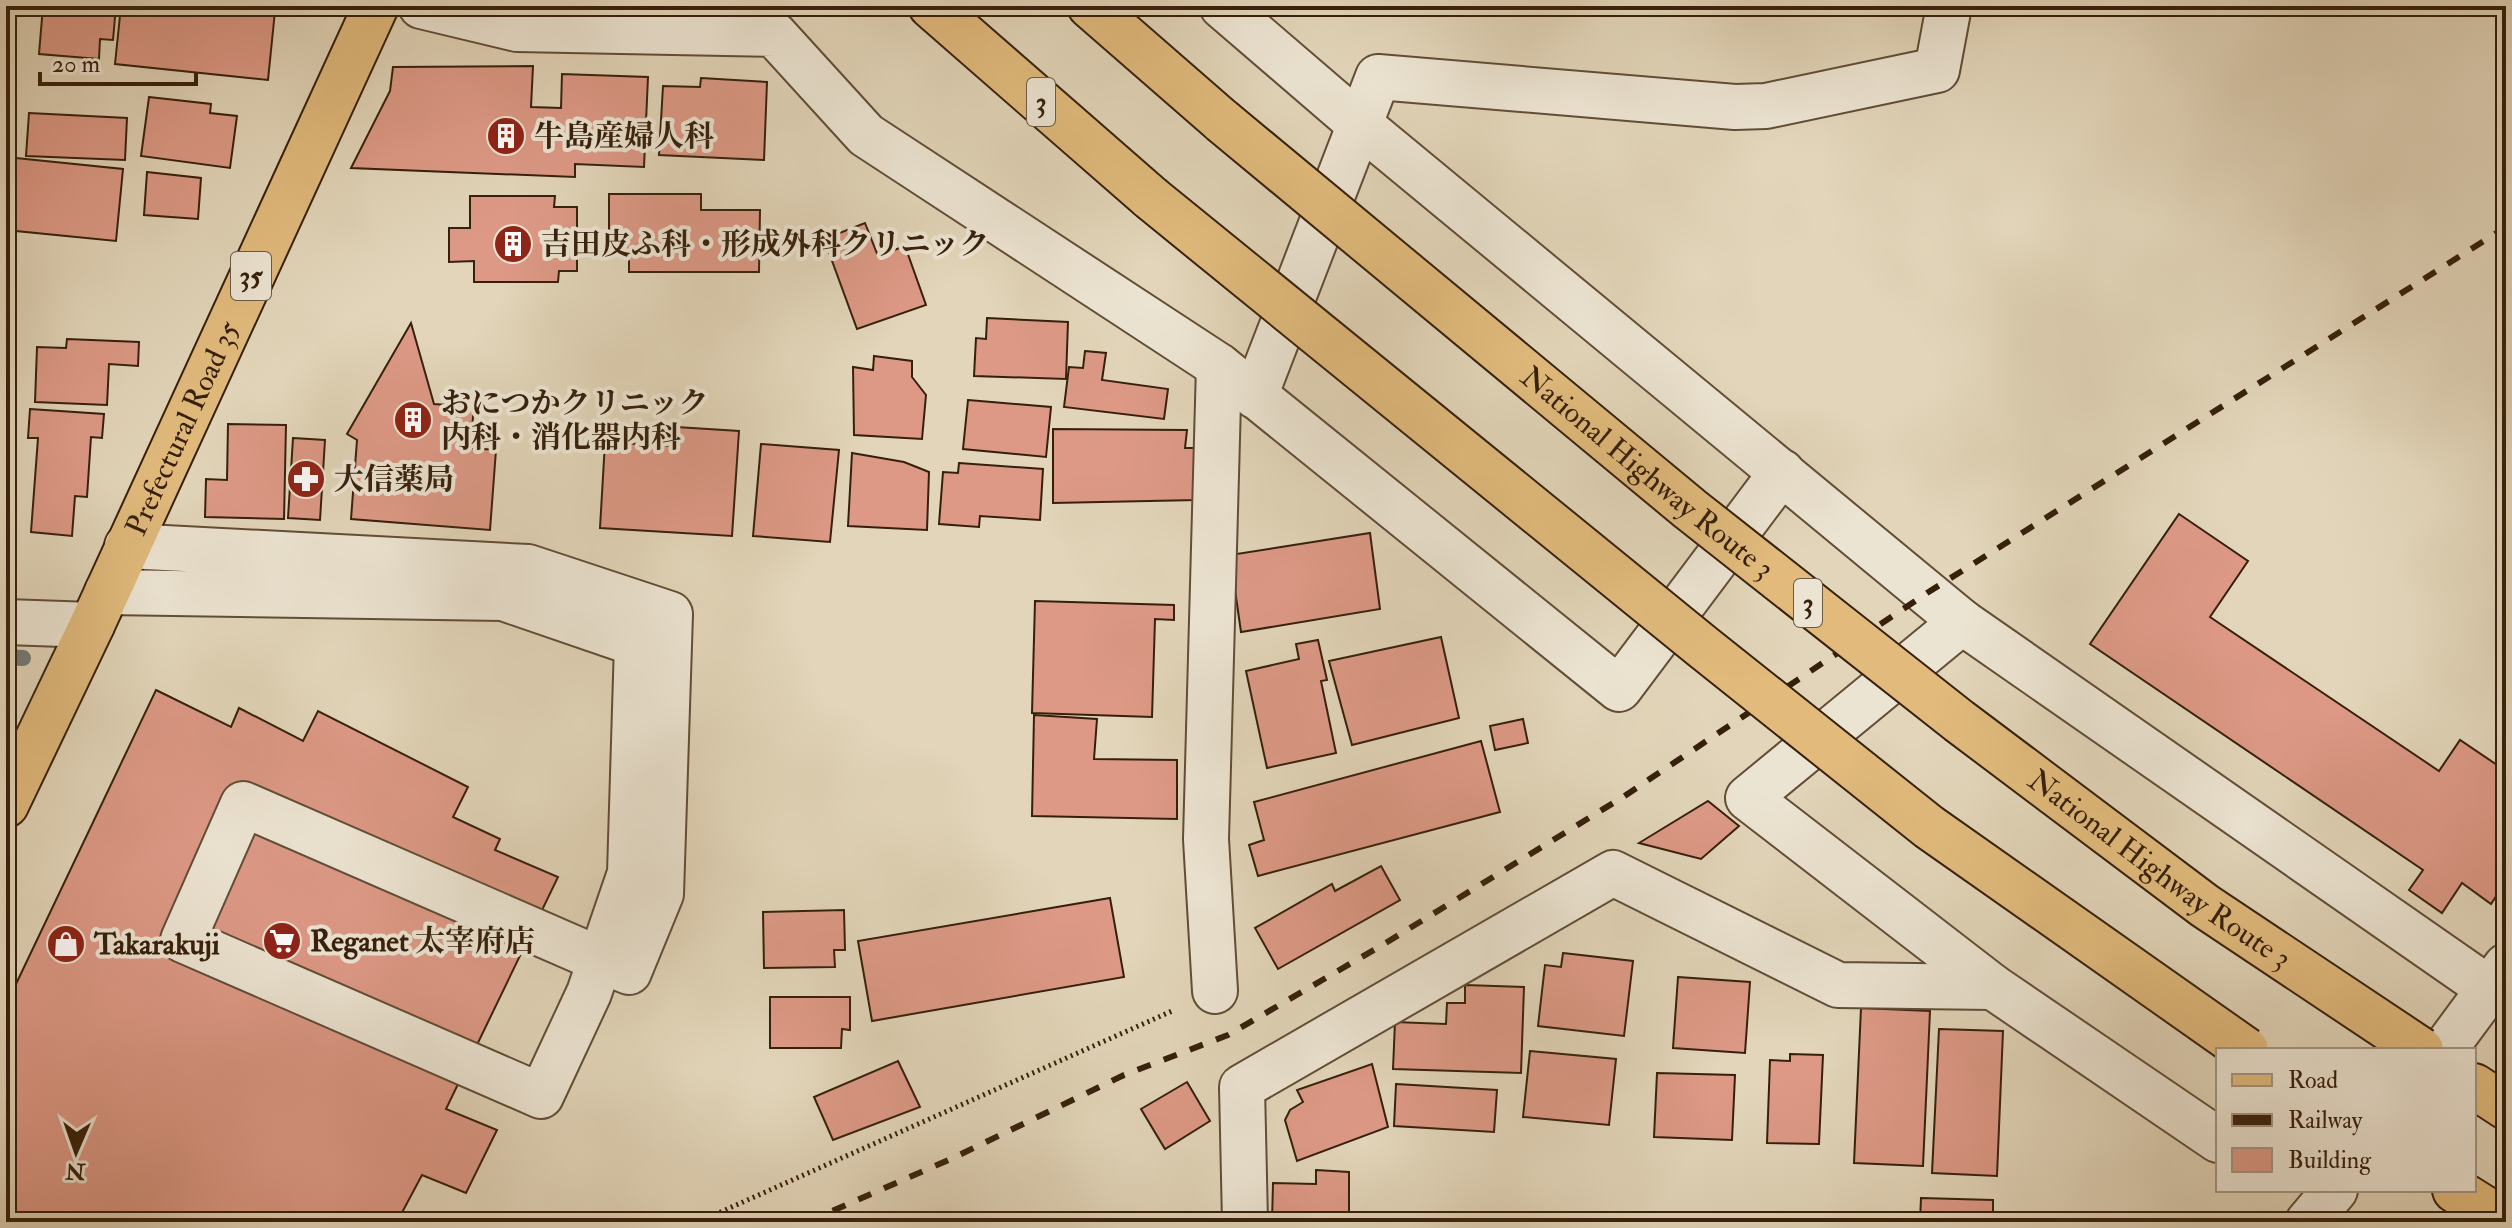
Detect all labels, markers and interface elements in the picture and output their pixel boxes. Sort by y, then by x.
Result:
scale bar [40,36,196,86]
text: 20 m [52,49,101,80]
road number: 3 [1027,78,1055,126]
building icon: 牛島産婦人科 [485,115,527,157]
place label: 牛島産婦人科 [534,118,714,155]
building icon: 吉田皮ふ科・形成外科クリニック [492,223,534,265]
place label: 吉田皮ふ科・形成外科クリニック [541,226,989,263]
road number: 35 [231,252,271,300]
street label: Prefectural Road 35 [117,314,248,541]
street label: National Highway Route 3 [1513,358,1782,587]
place label: おにつかクリニック 内科・消化器内科 [441,385,709,456]
building icon: おにつかクリニック 内科・消化器内科 [392,399,434,441]
pharmacy icon: 大信薬局 [285,458,327,500]
place label: 大信薬局 [334,461,454,498]
road number: 3 [1794,579,1822,627]
street label: National Highway Route 3 [2021,761,2298,977]
supermarket icon: Reganet 太宰府店 [261,920,303,962]
shop icon: Takarakuji [45,923,87,965]
place label: Reganet 太宰府店 [310,923,535,960]
place label: Takarakuji [93,926,220,963]
legend [2216,1048,2476,1192]
text: Road [2288,1065,2338,1096]
text: Railway [2288,1105,2363,1136]
north arrow [36,1112,116,1192]
text: Building [2288,1145,2372,1176]
text: N [65,1157,87,1185]

